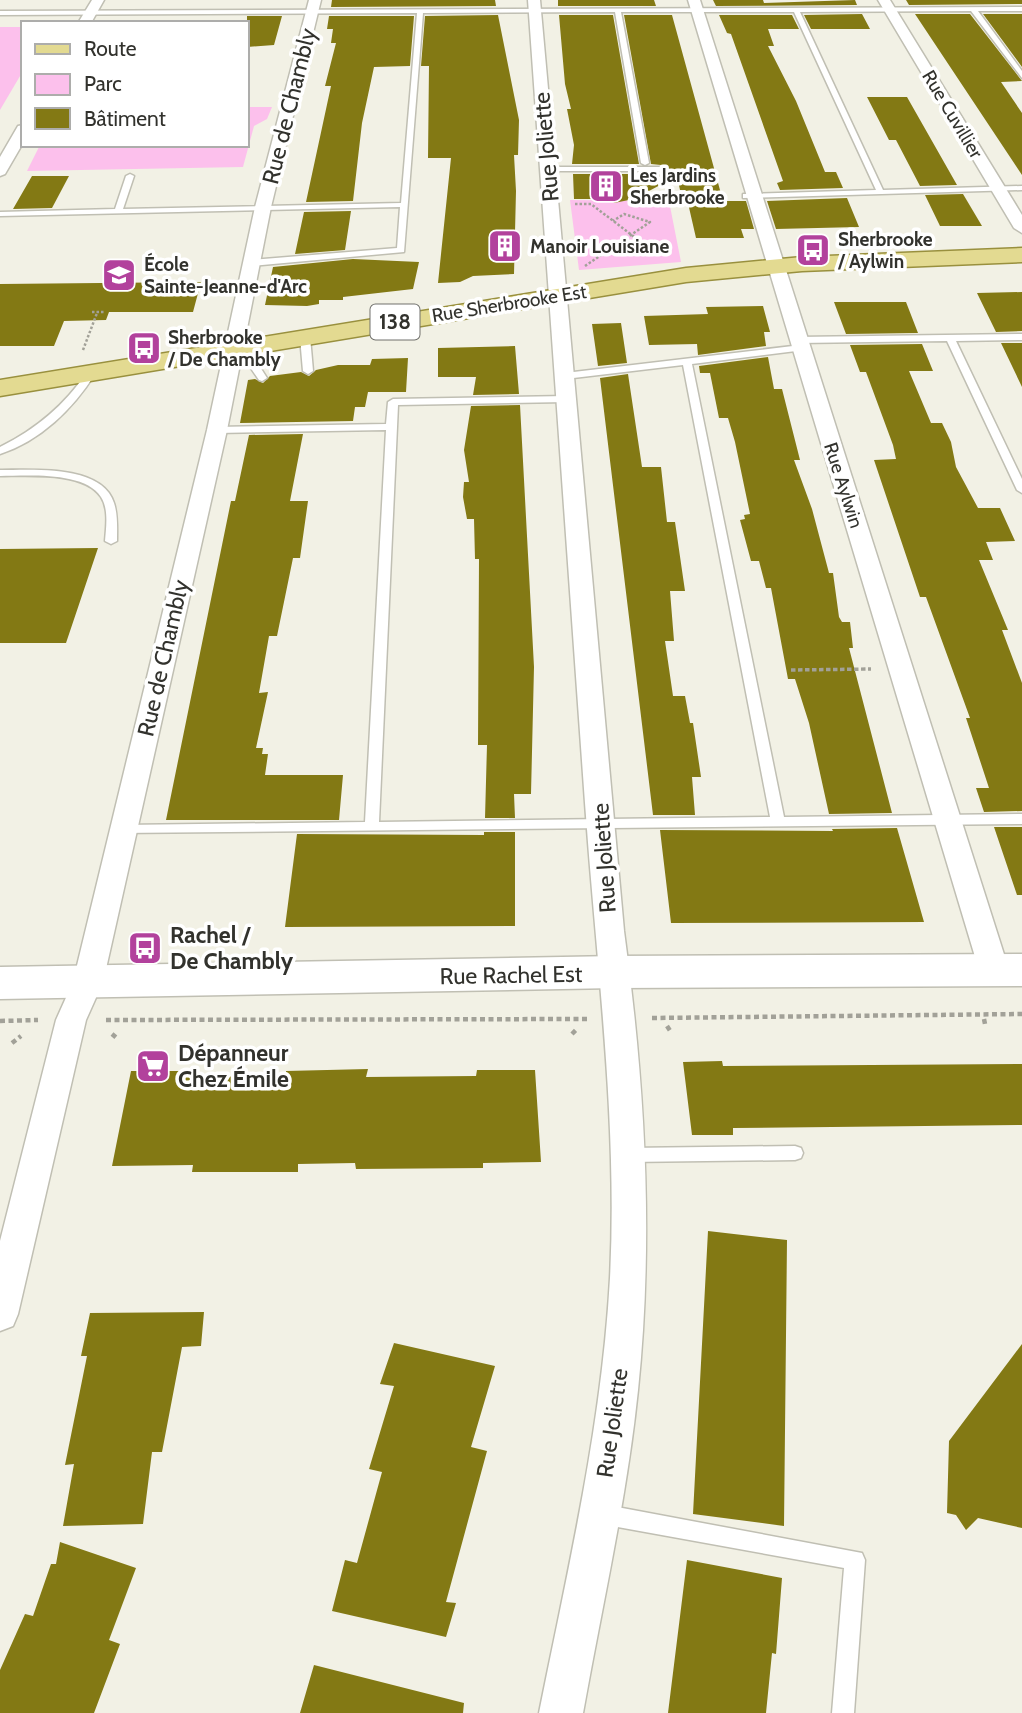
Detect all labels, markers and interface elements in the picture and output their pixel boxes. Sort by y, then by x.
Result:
legend [21,21,248,147]
street label: Rue de Chambly [256,25,322,187]
text: Route [84,36,137,61]
street label: Rue Cuvillier [917,66,988,162]
text: Parc [84,71,122,96]
street label: Rue Joliette [527,91,565,203]
text: Bâtiment [84,106,166,131]
place label: Les Jardins Sherbrooke [630,164,725,209]
building icon: Les Jardins Sherbrooke [587,167,625,205]
building icon: Manoir Louisiane [486,227,524,265]
place label: Sherbrooke / Aylwin [837,228,933,273]
bus stop icon: Sherbrooke / Aylwin [794,231,832,269]
place label: Manoir Louisiane [530,235,669,258]
place label: École Sainte-Jeanne-d'Arc [144,252,307,298]
school or university icon: École Sainte-Jeanne-d'Arc [100,256,138,294]
street label: Rue Sherbrooke Est [430,280,589,327]
road number: 138 [370,304,420,340]
place label: Sherbrooke / De Chambly [167,326,281,371]
bus stop icon: Sherbrooke / De Chambly [125,329,163,367]
street label: Rue Aylwin [819,439,868,531]
street label: Rue de Chambly [131,577,195,739]
street label: Rue Joliette [586,802,622,914]
place label: Rachel / De Chambly [170,921,294,975]
bus stop icon: Rachel / De Chambly [126,929,164,967]
street label: Rue Rachel Est [439,960,583,990]
place label: Dépanneur Chez Émile [178,1039,289,1093]
supermarket icon: Dépanneur Chez Émile [134,1047,172,1085]
street label: Rue Joliette [590,1366,634,1479]

